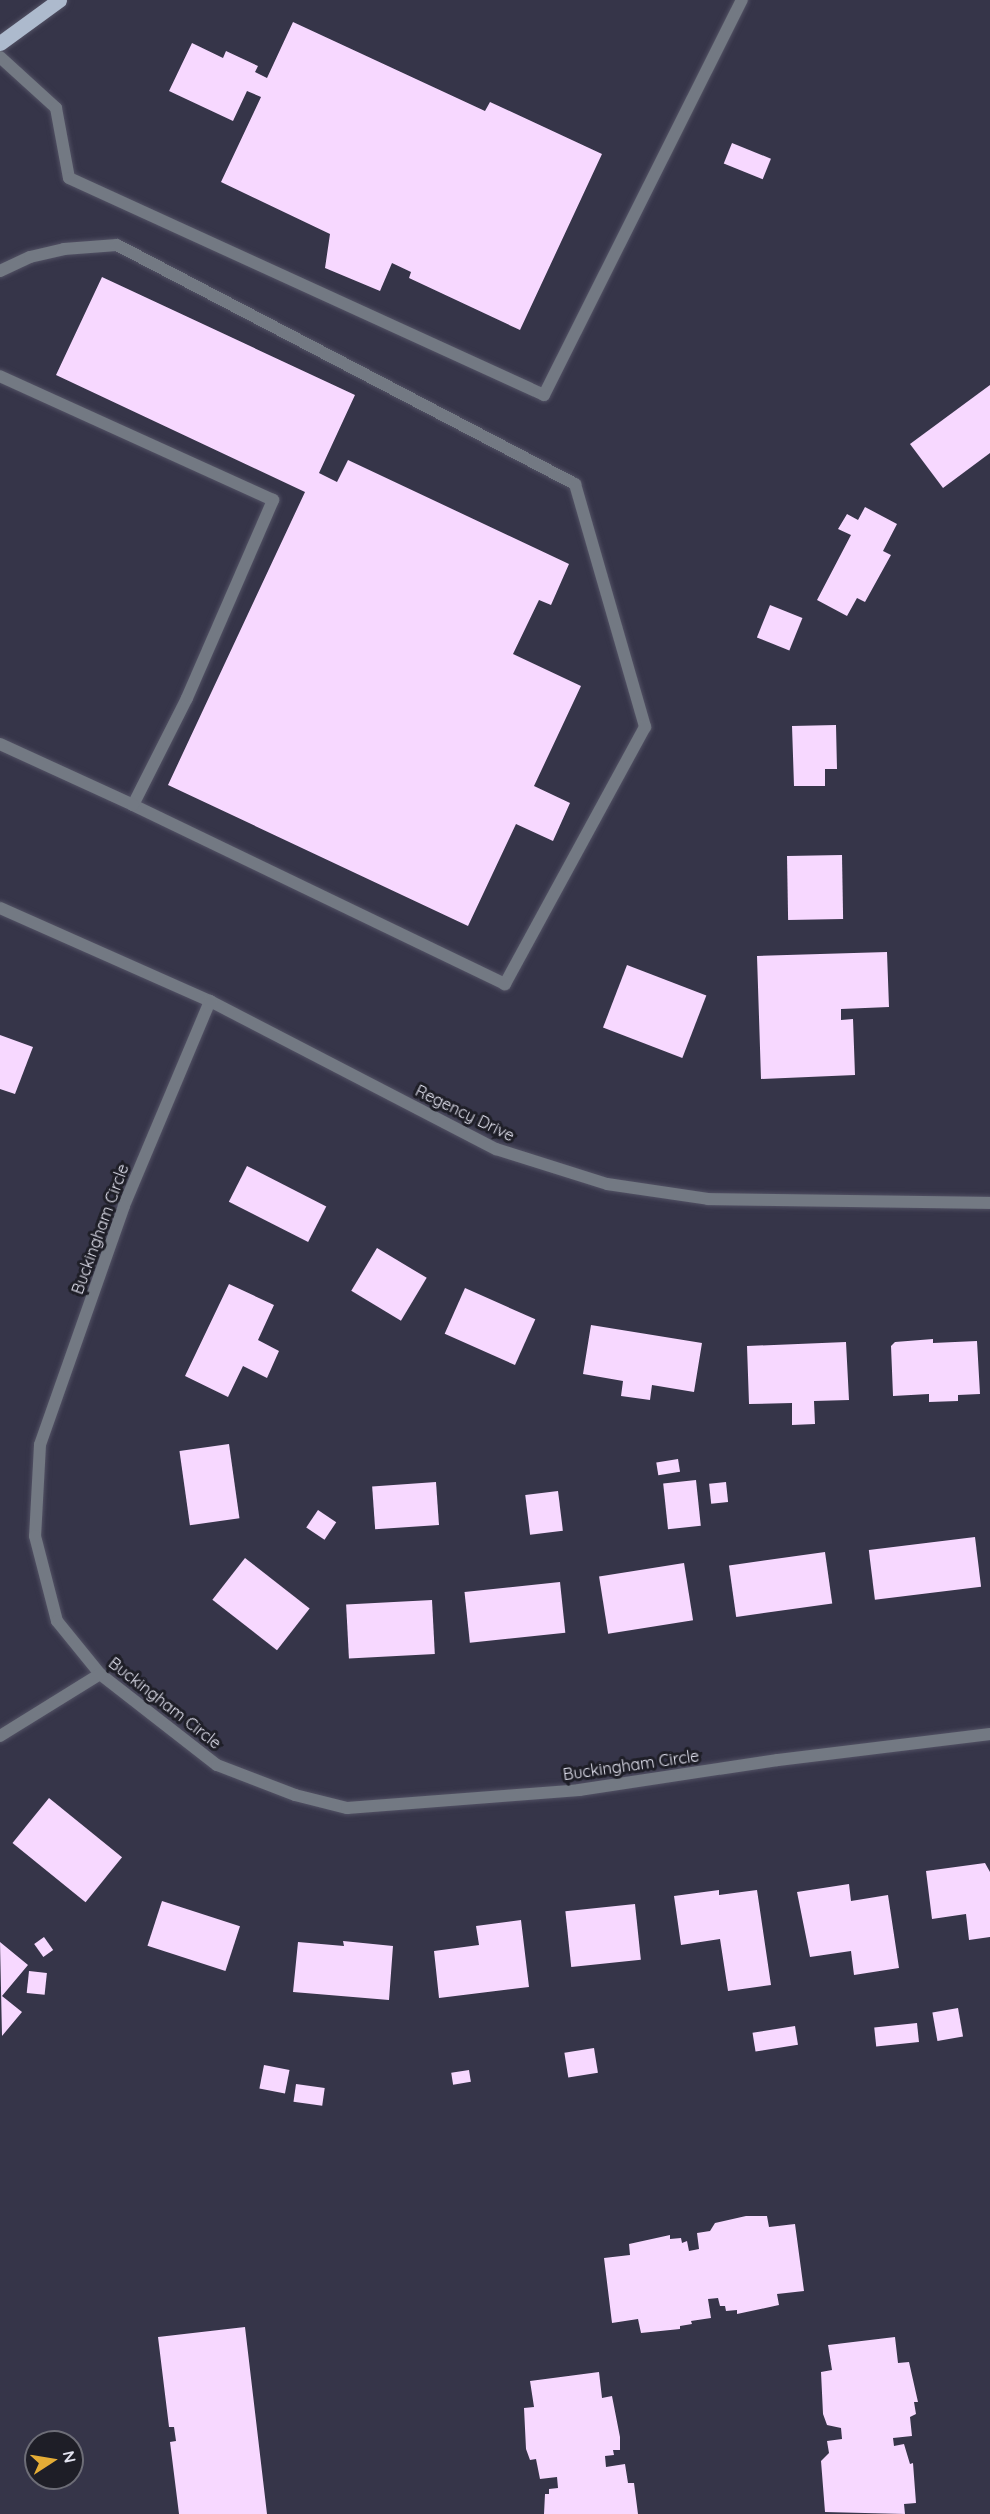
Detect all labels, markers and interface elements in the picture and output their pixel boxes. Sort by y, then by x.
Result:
street label: Regency Drive [412,1081,518,1145]
street label: Buckingham Circle [67,1161,133,1297]
street label: Buckingham Circle [105,1653,225,1753]
street label: Buckingham Circle [562,1746,700,1784]
north arrow [24,2430,84,2490]
text: N [59,2449,81,2464]

